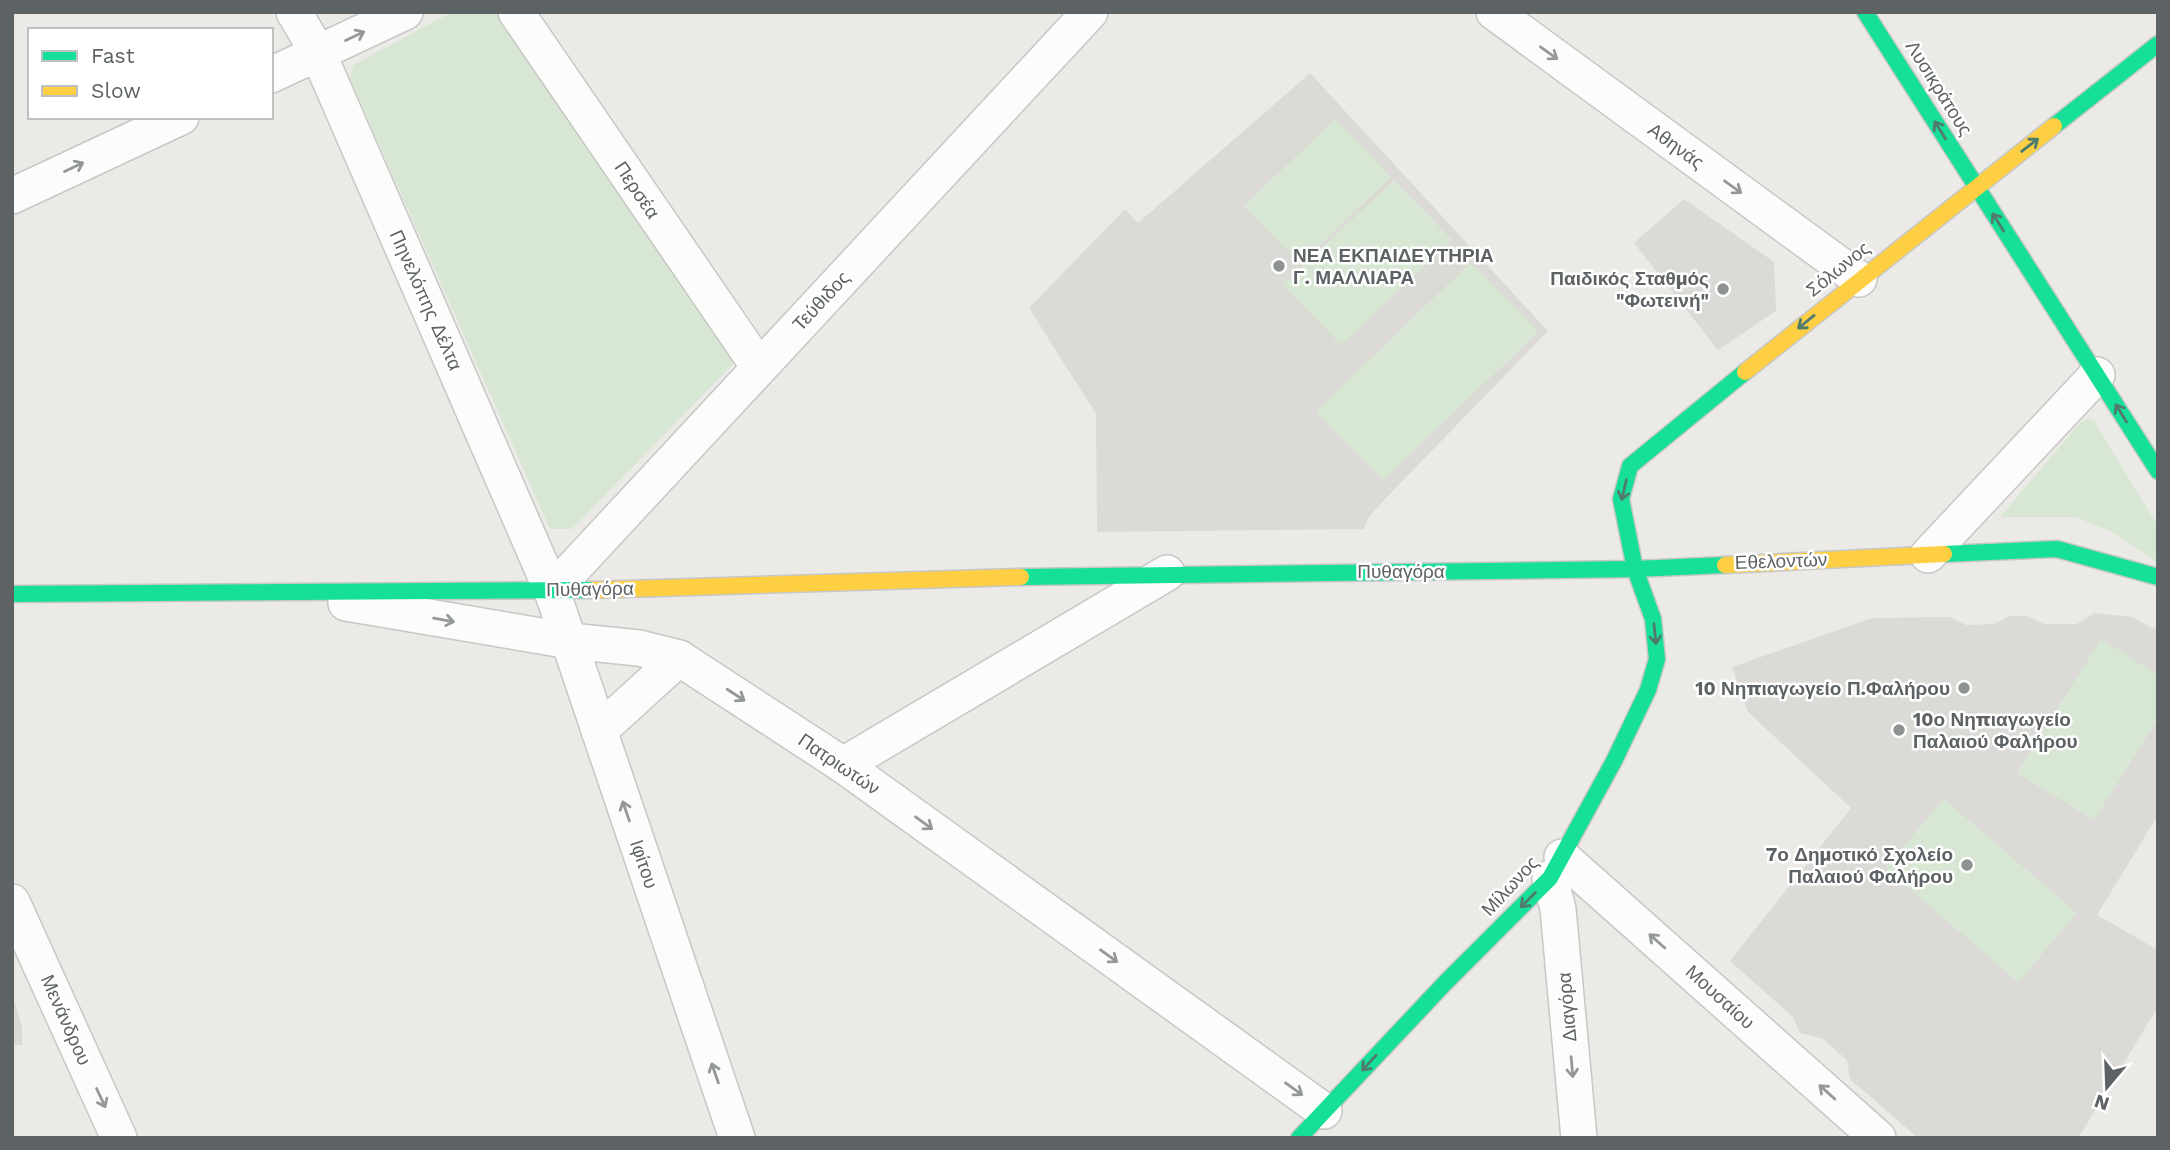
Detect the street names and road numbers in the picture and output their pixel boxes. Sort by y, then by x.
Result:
street label: Λυσικράτους [1901,36,1977,140]
street label: Αθηνάς [1644,118,1708,174]
street label: Περσέα [610,157,664,223]
street label: Πηνελόπης Δέλτα [385,226,467,374]
street label: Σόλωνος [1802,236,1874,302]
street label: Τεύθιδος [788,266,854,336]
street label: Εθελοντών [1734,548,1828,574]
street label: Πυθαγόρα [1357,560,1445,583]
street label: Πυθαγόρα [546,577,634,601]
street label: Πατριωτών [794,728,884,800]
street label: Ιφίτου [625,837,663,891]
street label: Μίλωνος [1477,851,1543,921]
street label: Μουσαίου [1681,960,1759,1034]
street label: Μενάνδρου [36,971,96,1069]
street label: Διαγόρα [1553,971,1581,1043]

